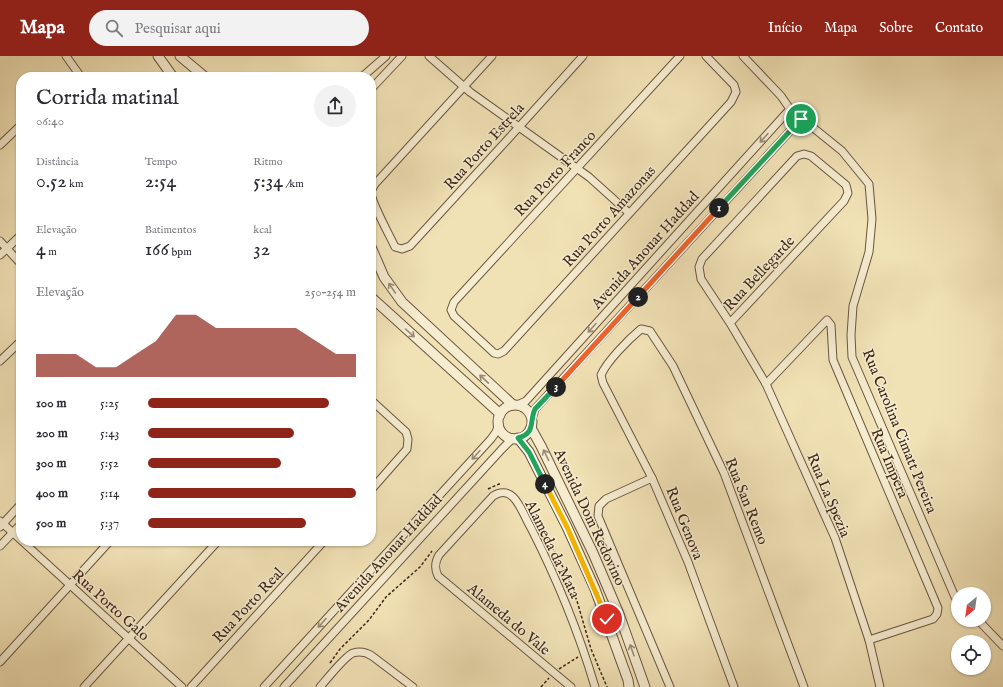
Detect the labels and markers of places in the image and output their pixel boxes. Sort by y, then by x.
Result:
pin [784,102,818,136]
pin: 1 [709,198,729,218]
pin: 2 [628,287,648,307]
pin: 3 [546,377,566,397]
pin: 4 [535,474,555,494]
pin [590,602,624,636]

